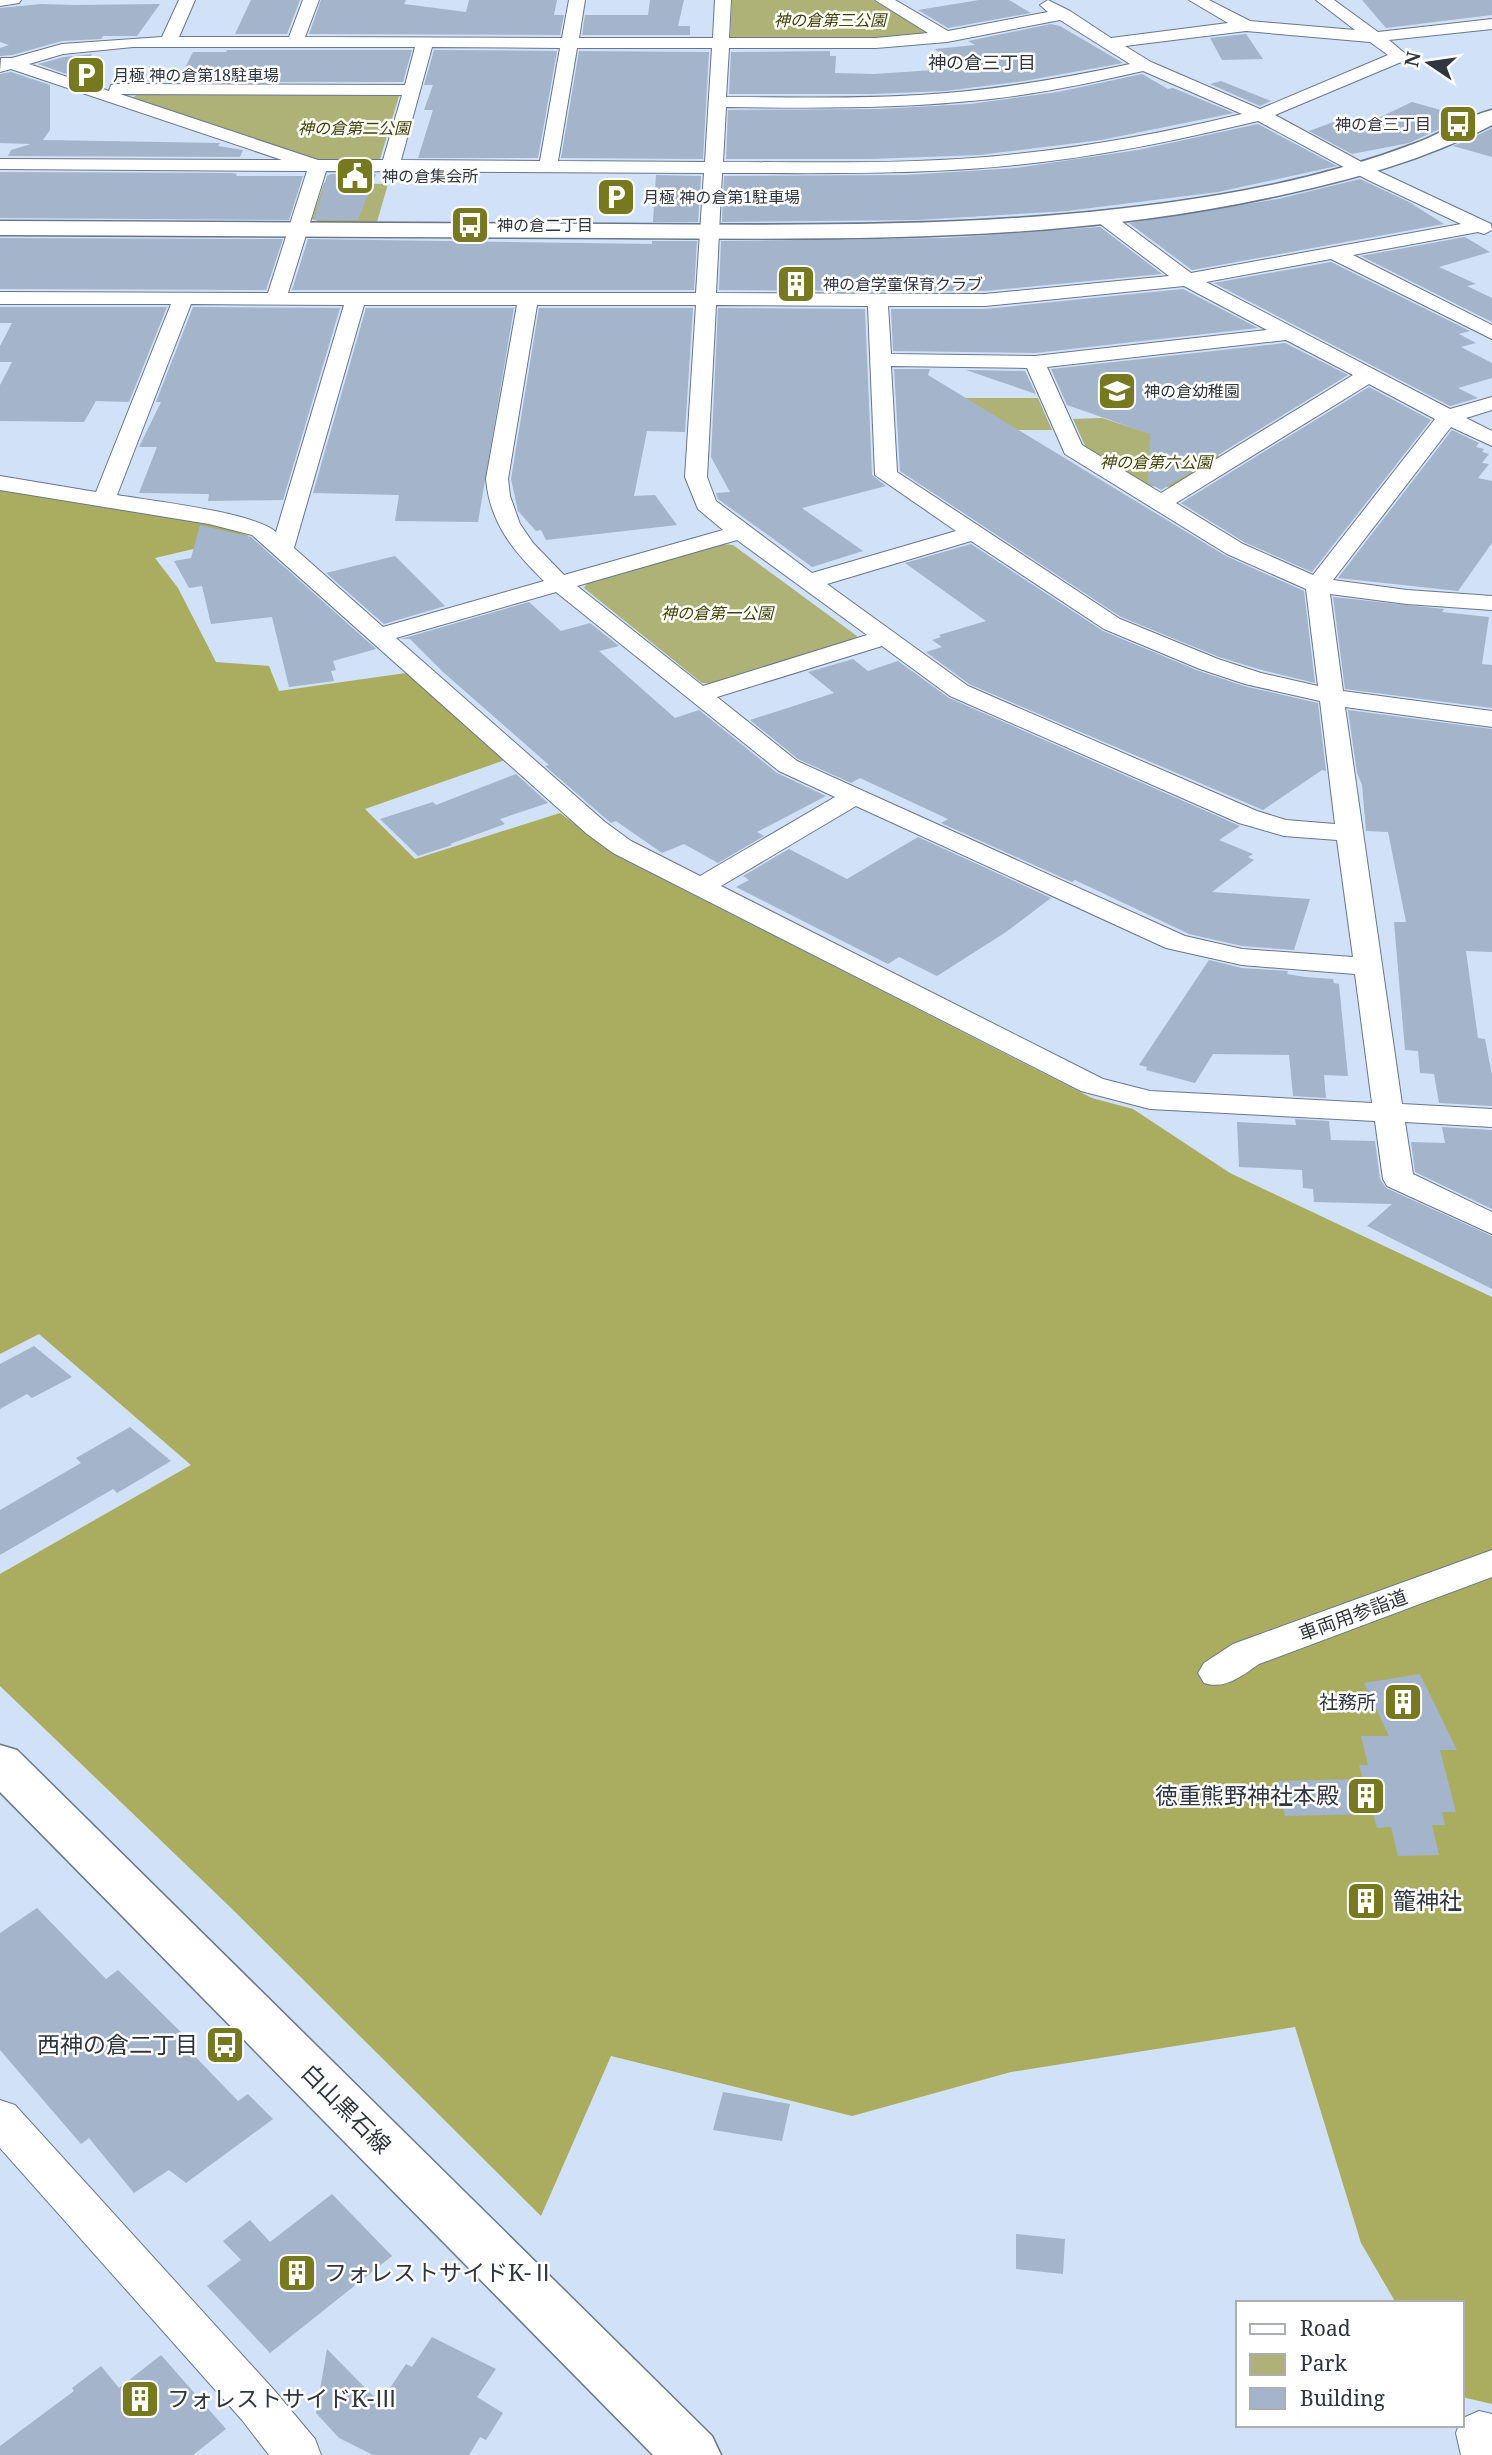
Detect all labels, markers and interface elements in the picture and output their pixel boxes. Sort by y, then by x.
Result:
park label: 神の倉第三公園 [774,9,888,31]
north arrow [1394,28,1464,98]
text: N [1398,49,1427,69]
district label: 神の倉三丁目 [928,50,1036,74]
parking icon: 月極 神の倉第18駐車場 [65,54,107,96]
place label: 月極 神の倉第18駐車場 [113,64,279,86]
bus stop icon: 神の倉三丁目 [1437,103,1479,145]
place label: 神の倉三丁目 [1335,113,1431,135]
park label: 神の倉第二公園 [298,117,412,139]
public building icon: 神の倉集会所 [334,155,376,197]
place label: 神の倉集会所 [382,165,478,187]
parking icon: 月極 神の倉第1駐車場 [595,176,637,218]
place label: 月極 神の倉第1駐車場 [643,186,800,208]
bus stop icon: 神の倉二丁目 [449,204,491,246]
place label: 神の倉二丁目 [497,214,593,236]
building icon: 神の倉学童保育クラブ [775,263,817,305]
place label: 神の倉学童保育クラブ [823,273,983,295]
school or university icon: 神の倉幼稚園 [1096,370,1138,412]
place label: 神の倉幼稚園 [1144,380,1240,402]
park label: 神の倉第六公園 [1100,451,1214,473]
park label: 神の倉第一公園 [661,602,775,624]
street label: 車両用参詣道 [1295,1583,1411,1647]
building icon: 社務所 [1382,1681,1424,1723]
place label: 社務所 [1319,1689,1376,1715]
building icon: 徳重熊野神社本殿 [1345,1775,1387,1817]
place label: 徳重熊野神社本殿 [1155,1779,1339,1811]
building icon: 籠神社 [1345,1880,1387,1922]
place label: 籠神社 [1393,1884,1462,1916]
bus stop icon: 西神の倉二丁目 [204,2024,246,2066]
place label: 西神の倉二丁目 [37,2028,198,2060]
street label: 白山黒石線 [295,2056,399,2160]
building icon: フォレストサイドK-Ⅱ [276,2252,318,2294]
place label: フォレストサイドK-Ⅱ [324,2256,554,2288]
legend [1236,2301,1464,2427]
text: Road [1300,2314,1351,2342]
text: Park [1300,2349,1347,2377]
building icon: フォレストサイドK-Ⅲ [119,2378,161,2420]
place label: フォレストサイドK-Ⅲ [167,2382,397,2414]
text: Building [1300,2384,1385,2412]

